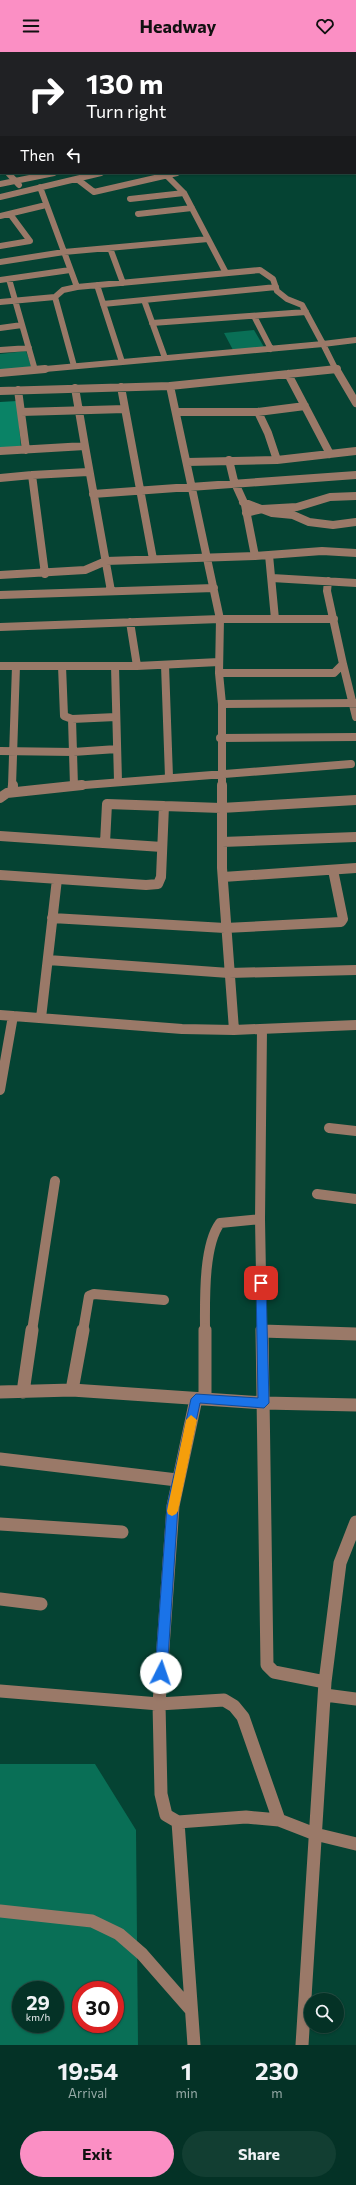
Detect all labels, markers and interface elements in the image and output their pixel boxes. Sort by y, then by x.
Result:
icon: menu [20,15,42,37]
text: Headway [140,15,216,37]
icon: heart [314,15,336,37]
text: 130 m [86,66,163,100]
icon: right [20,68,72,120]
text: Turn right [86,100,166,122]
icon: left [63,144,85,166]
text: Then [20,146,55,164]
pin [244,1266,278,1300]
icon: arrive [250,1272,272,1294]
position arrow [140,1652,182,1694]
speed limit sign: 30 [72,1981,124,2033]
text: 29 [26,1990,50,2014]
map controls [304,1993,344,2033]
button: search [304,1993,344,2033]
text: km/h [26,2011,50,2023]
text: 19:54 [57,2056,118,2085]
text: 1 [181,2056,192,2085]
text: 230 [255,2056,299,2085]
text: Arrival [68,2085,107,2101]
text: min [175,2085,198,2101]
text: m [271,2085,282,2101]
button: Exit [20,2131,174,2177]
button: Share [182,2131,336,2177]

